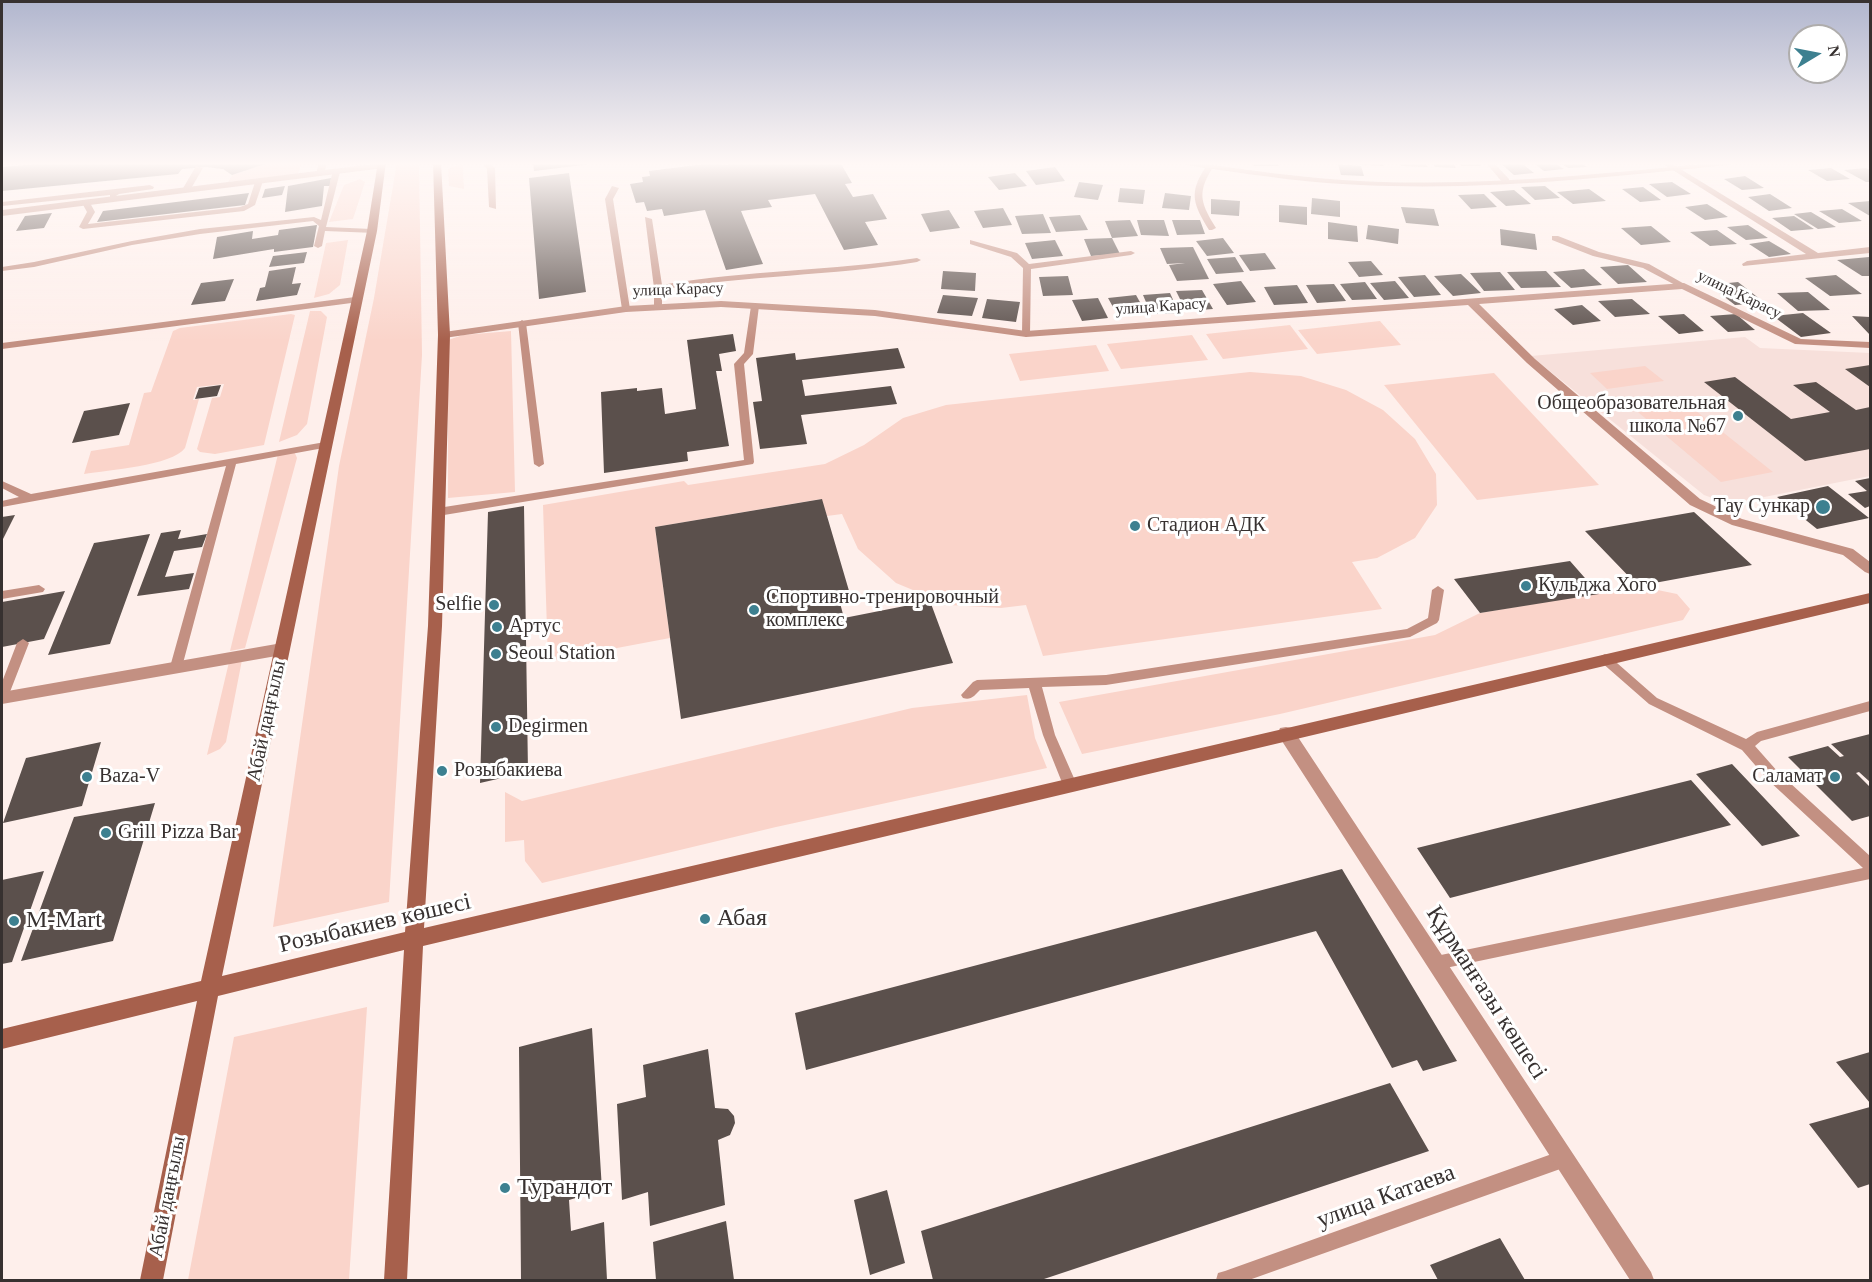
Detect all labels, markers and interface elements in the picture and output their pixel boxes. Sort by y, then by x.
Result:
north arrow [1788,24,1848,84]
text: N [1825,44,1844,58]
street label: улица Карасу [1694,266,1784,324]
street label: улица Карасу [632,279,724,301]
street label: улица Карасу [1115,294,1207,320]
place label: Общеобразовательная школа №67 [1537,392,1726,439]
marker: Общеобразовательная школа №67 [1731,409,1745,423]
place label: Тау Сункар [1714,495,1810,519]
marker: Тау Сункар [1814,498,1832,516]
place label: Стадион АДК [1147,514,1266,538]
marker: Стадион АДК [1128,519,1142,533]
place label: Кульджа Хого [1538,574,1657,598]
marker: Кульджа Хого [1519,579,1533,593]
place label: Спортивно-тренировочный комплекс [766,586,999,633]
place label: Selfie [435,593,482,617]
marker: Selfie [487,598,501,612]
marker: Спортивно-тренировочный комплекс [747,603,761,617]
place label: Артус [509,615,561,639]
marker: Артус [490,620,504,634]
place label: Seoul Station [508,642,615,666]
marker: Seoul Station [489,647,503,661]
street label: Абай даңғылы [242,658,292,784]
place label: Degirmen [508,715,588,739]
marker: Degirmen [489,720,503,734]
place label: Розыбакиева [454,759,562,783]
marker: Розыбакиева [435,764,449,778]
place label: Baza-V [99,765,160,789]
place label: Саламат [1752,765,1823,789]
marker: Baza-V [80,770,94,784]
marker: Саламат [1828,770,1842,784]
place label: Grill Pizza Bar [118,821,238,845]
marker: Grill Pizza Bar [99,826,113,840]
street label: Розыбакиев көшесі [276,888,474,960]
street label: Құрманғазы көшесі [1419,901,1553,1085]
place label: Абая [717,905,767,933]
place label: M-Mart [26,907,102,935]
marker: Абая [698,912,712,926]
marker: M-Mart [7,914,21,928]
street label: Абай даңғылы [144,1134,192,1260]
street label: улица Катаева [1313,1159,1459,1235]
place label: Турандот [517,1174,612,1202]
marker: Турандот [498,1181,512,1195]

